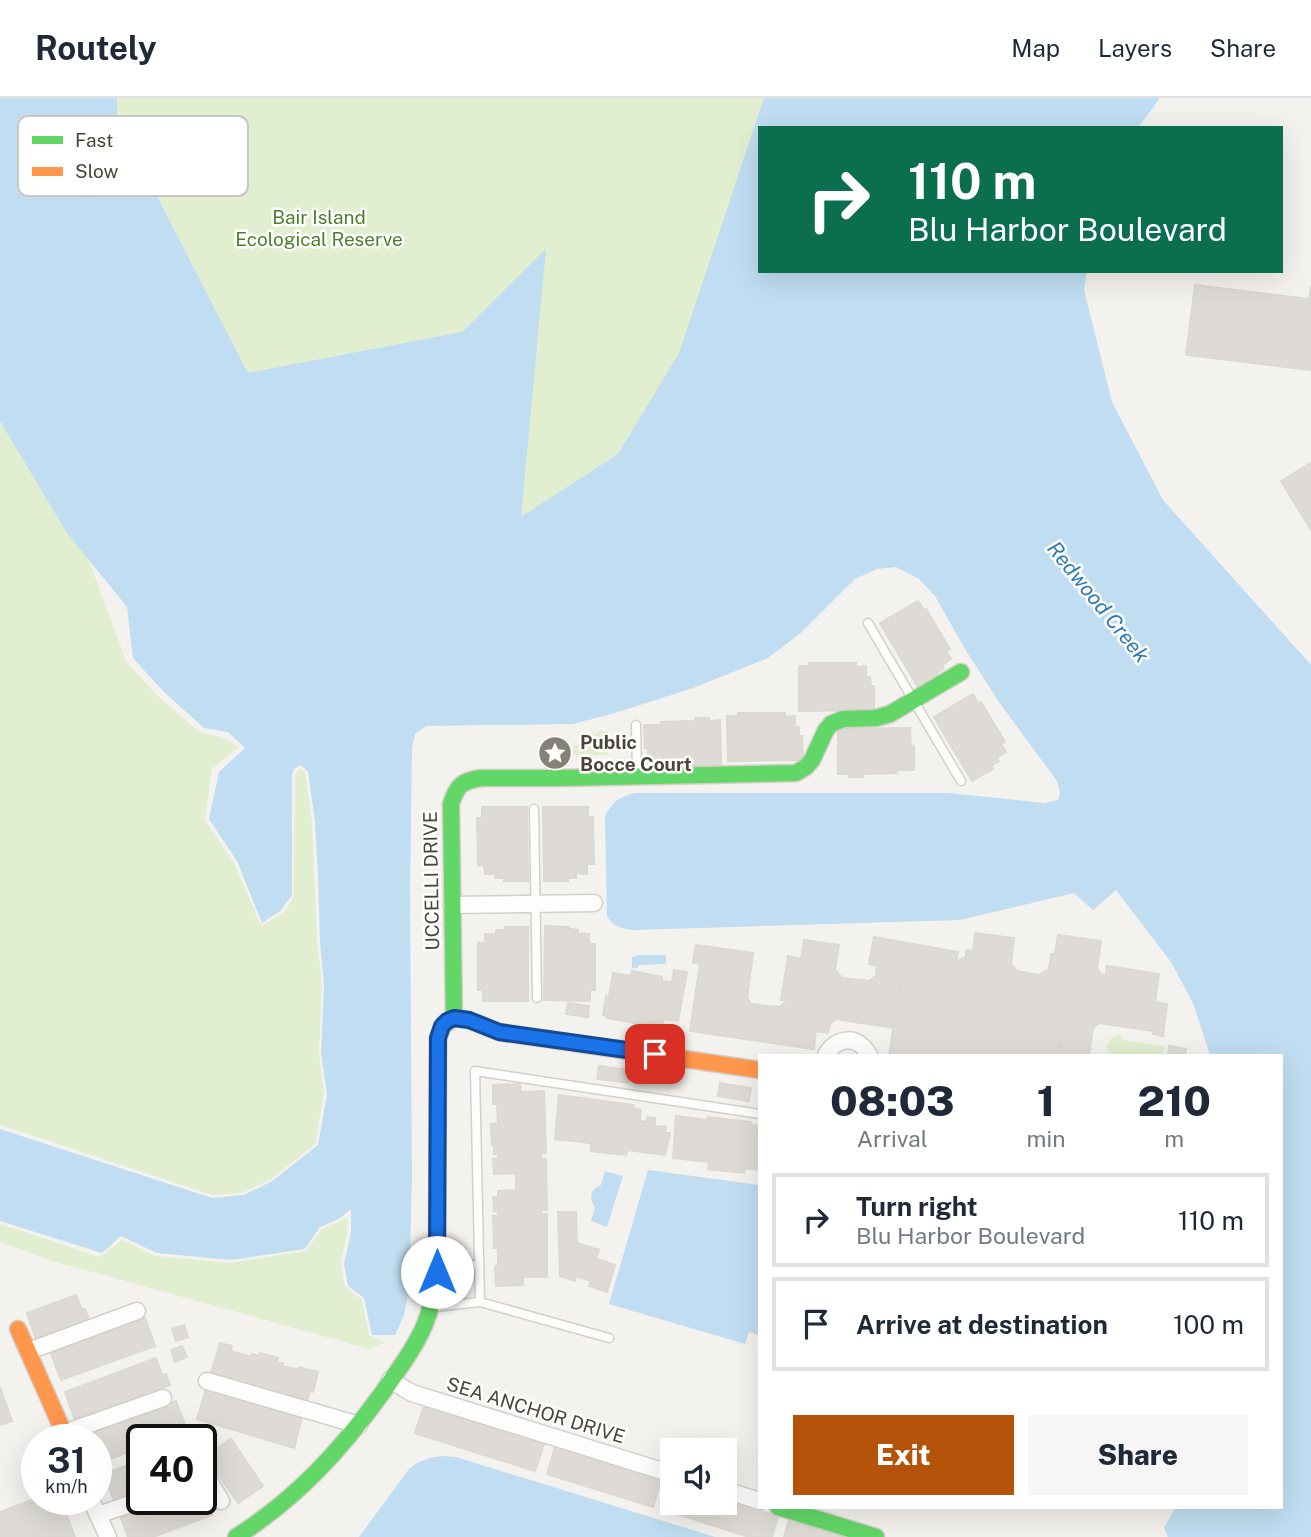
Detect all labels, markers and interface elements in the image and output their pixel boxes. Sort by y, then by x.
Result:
text: Routely [35,29,157,67]
text: Map [1011,34,1060,62]
text: Layers [1098,34,1172,62]
text: Share [1210,34,1276,62]
legend [18,116,248,196]
text: Fast [75,129,113,151]
text: 110 m [908,152,1036,210]
icon: right [793,154,884,245]
text: Slow [75,160,119,182]
park label: Bair Island Ecological Reserve [235,206,403,250]
text: Blu Harbor Boulevard [908,211,1227,248]
water label: Redwood Creek [1042,536,1155,668]
place label: Public Bocce Court [580,731,692,775]
place icon: Public Bocce Court [536,734,574,772]
street label: UCCELLI DRIVE [419,811,443,951]
pin [625,1024,685,1084]
icon: arrive [636,1035,674,1073]
text: 08:03 [830,1076,955,1125]
text: 1 [1037,1076,1055,1125]
text: 210 [1138,1076,1211,1125]
text: Arrival [857,1125,928,1152]
text: min [1027,1125,1066,1152]
text: m [1164,1125,1184,1152]
text: Turn right [856,1191,978,1222]
icon: right [797,1201,835,1239]
text: 110 m [1178,1205,1244,1236]
text: Blu Harbor Boulevard [856,1222,1085,1249]
position arrow [400,1235,474,1309]
icon: arrive [797,1305,835,1343]
text: Arrive at destination [856,1309,1108,1340]
text: 100 m [1173,1309,1244,1340]
street label: SEA ANCHOR DRIVE [444,1372,628,1448]
button: Exit [793,1415,1014,1495]
button: Share [1028,1415,1248,1495]
speed limit sign: 40 [126,1424,217,1515]
map controls [660,1438,737,1515]
button: sound [660,1438,737,1515]
text: 31 [47,1440,86,1481]
text: km/h [45,1476,88,1497]

